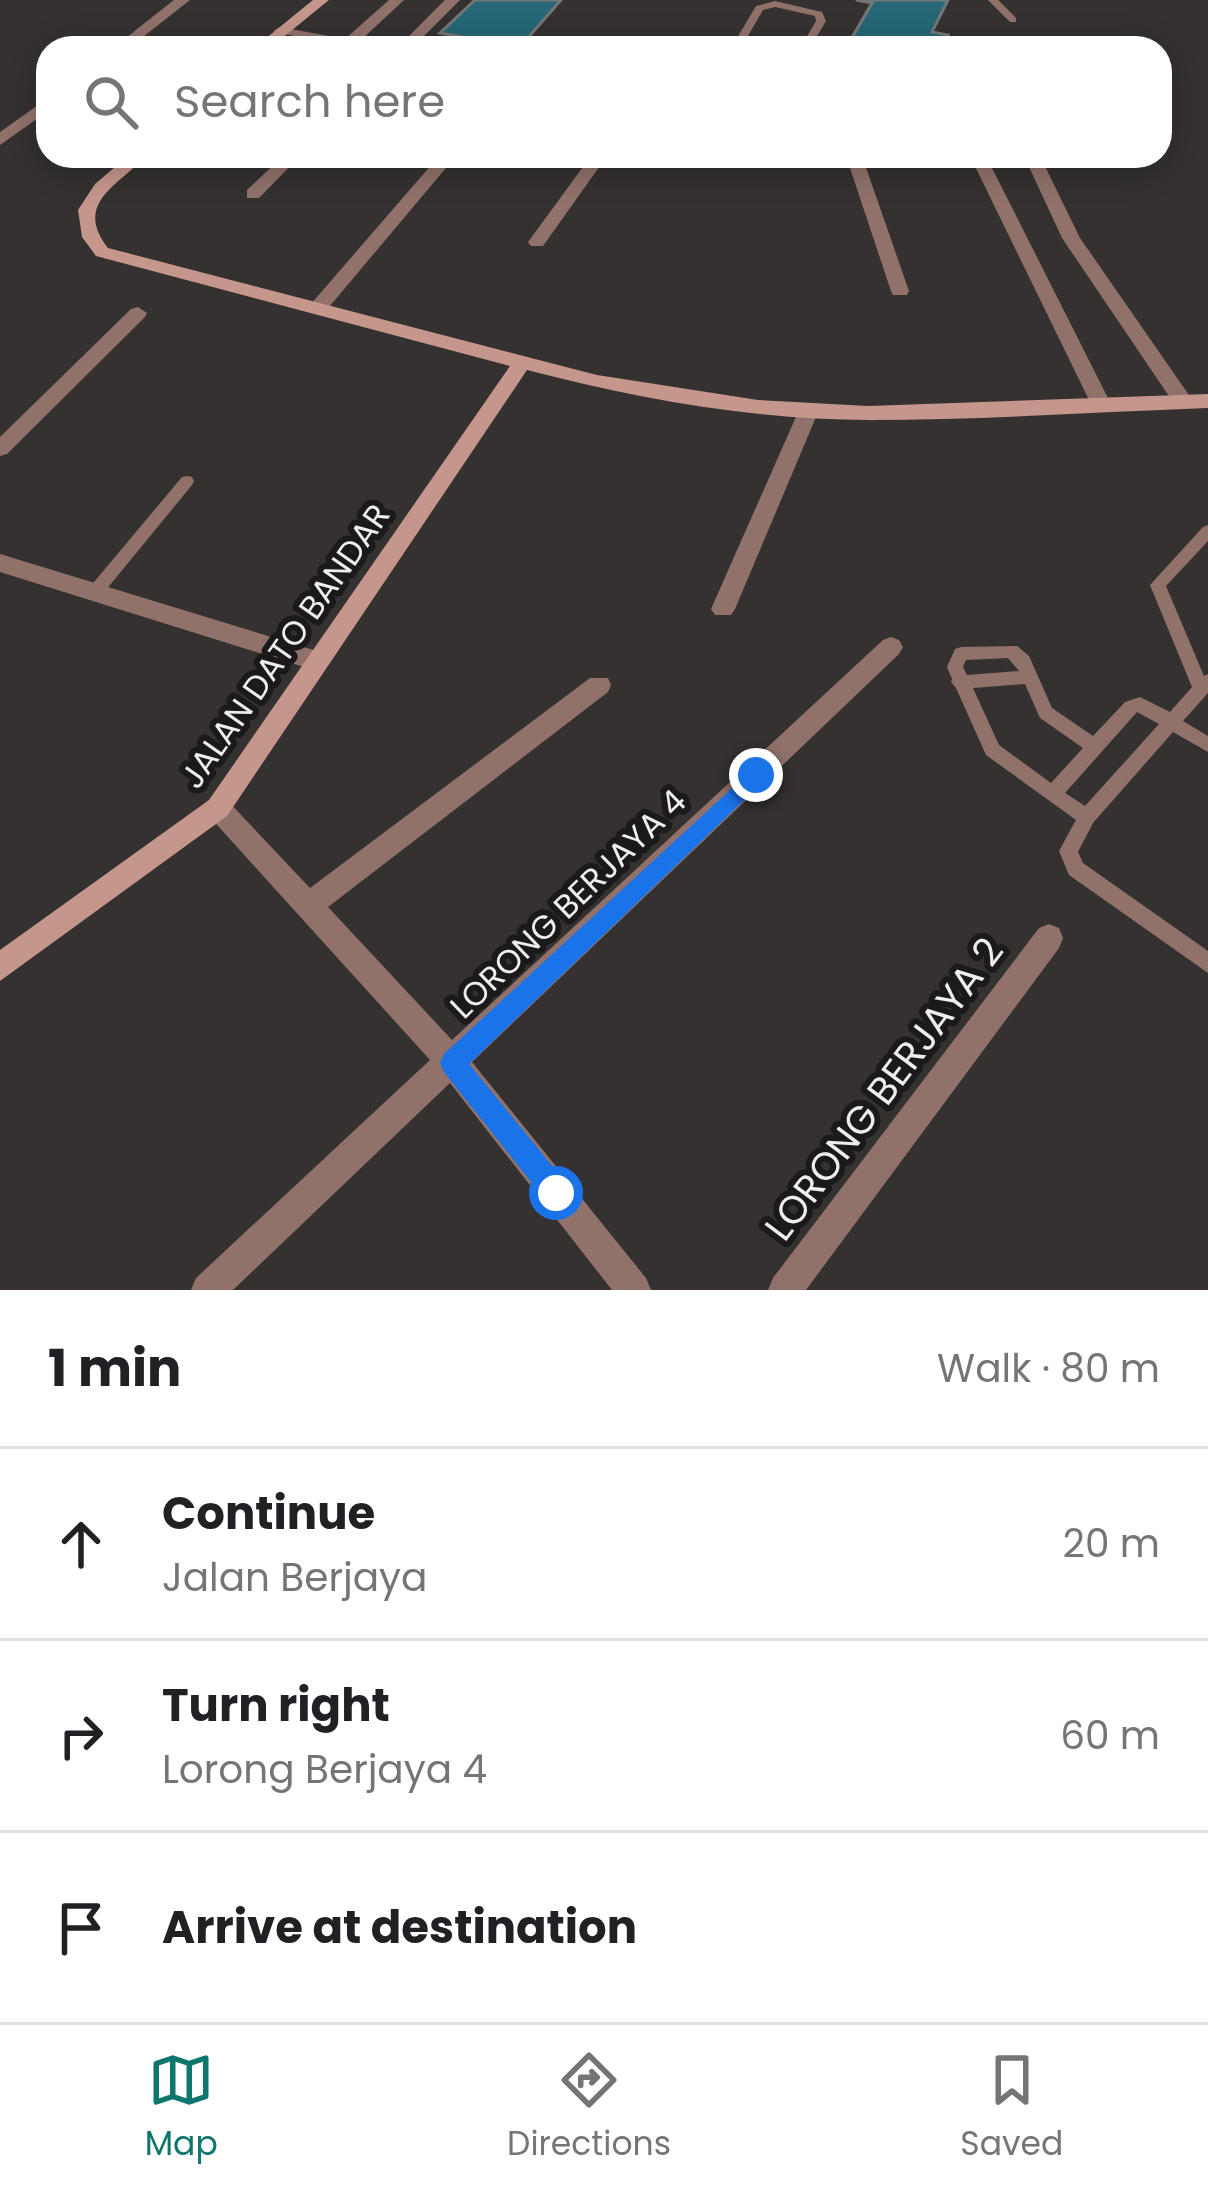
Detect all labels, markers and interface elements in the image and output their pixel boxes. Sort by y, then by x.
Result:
search box [36,36,1172,168]
icon: search [78,69,144,135]
text: Search here [174,70,445,133]
street label: JALAN DATO BANDAR [169,494,401,798]
route end [729,748,783,802]
street label: LORONG BERJAYA 4 [439,779,697,1029]
street label: LORONG BERJAYA 2 [752,926,1016,1252]
route start [529,1166,583,1220]
text: 1 min [48,1332,181,1404]
text: Walk · 80 m [937,1341,1160,1396]
text: Continue [162,1482,375,1545]
icon: ahead [48,1511,114,1577]
text: 20 m [1062,1516,1160,1571]
text: Jalan Berjaya [162,1550,427,1605]
text: Turn right [162,1674,390,1737]
icon: right [48,1703,114,1769]
text: 60 m [1060,1708,1160,1763]
text: Lorong Berjaya 4 [162,1742,487,1797]
icon: arrive [48,1895,114,1961]
text: Arrive at destination [162,1896,637,1959]
tab: Map [145,2047,218,2169]
tab: Directions [507,2047,671,2169]
tab: Saved [960,2047,1063,2169]

